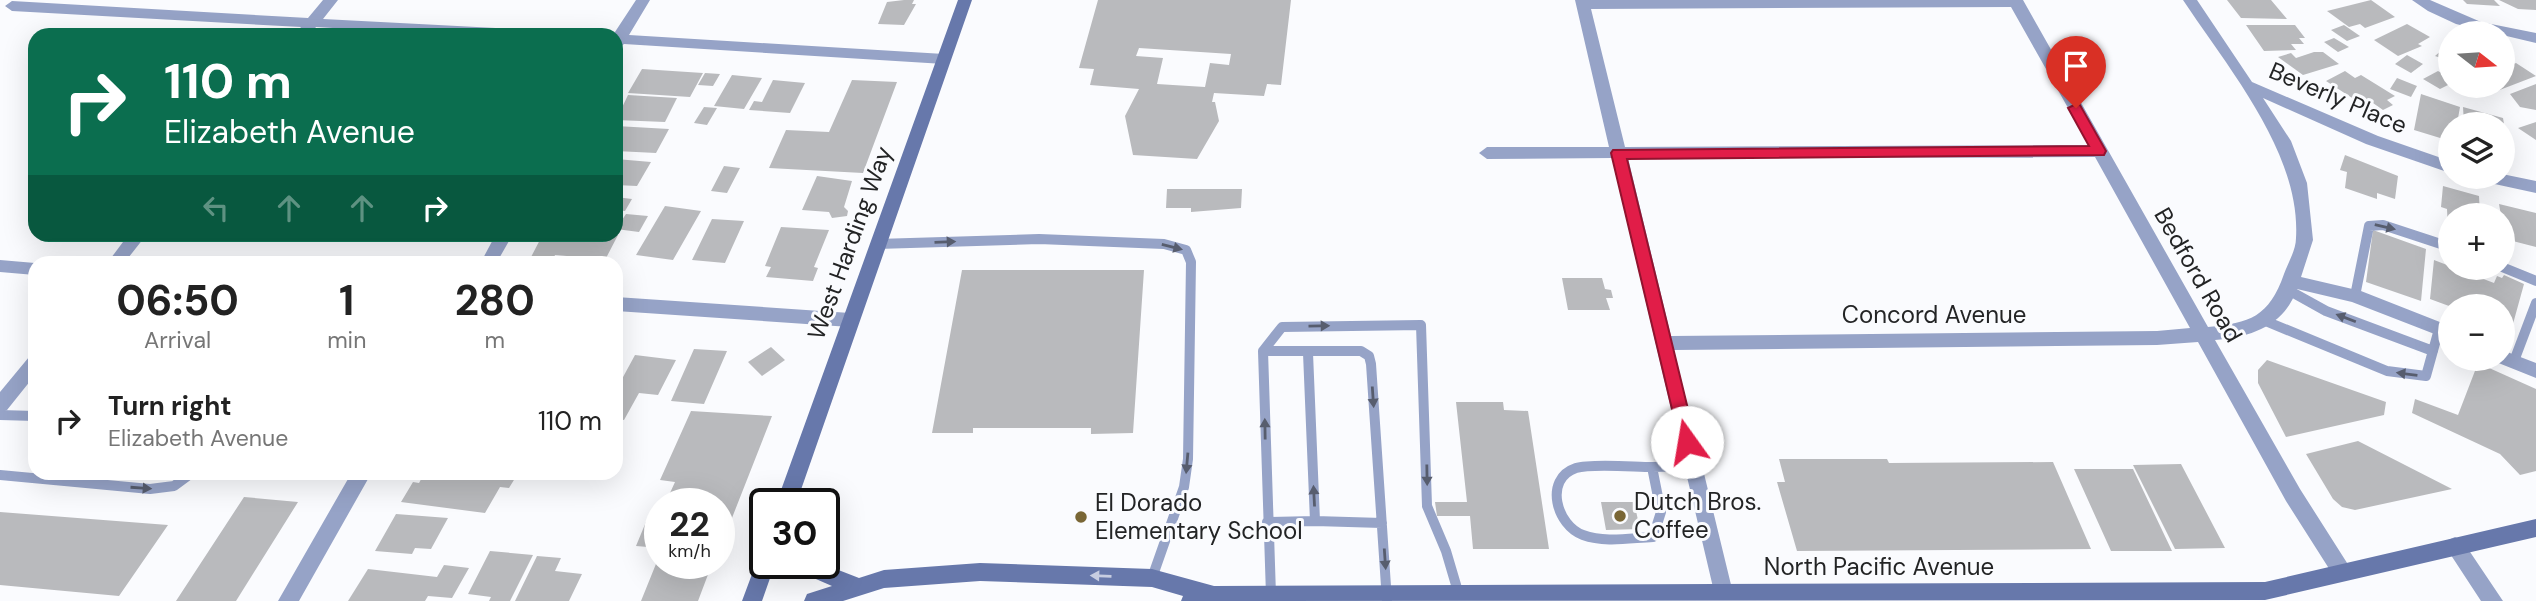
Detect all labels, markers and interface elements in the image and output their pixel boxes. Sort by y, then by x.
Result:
north arrow [2438,21,2515,98]
map controls [2438,21,2515,371]
pin [2046,36,2106,108]
icon: arrive [2057,47,2095,85]
text: 110 m [164,49,292,113]
street label: Beverly Place [2265,55,2412,141]
icon: right [49,56,140,147]
text: Elizabeth Avenue [164,111,415,153]
button: layers [2438,112,2515,189]
street label: West Harding Way [800,142,899,344]
icon: left [197,189,235,227]
icon: ahead [270,189,308,227]
icon: ahead [343,189,381,227]
icon: right [416,189,454,227]
street label: Bedford Road [2147,202,2250,348]
button: + [2438,203,2515,280]
one-way arrow [2375,222,2397,233]
one-way arrow [935,237,957,248]
one-way arrow [1162,242,1184,253]
text: 06:50 [116,273,239,328]
text: 1 [339,273,354,328]
text: 280 [455,273,535,328]
button: − [2438,294,2515,371]
street label: Concord Avenue [1842,299,2026,330]
one-way arrow [2336,313,2357,324]
one-way arrow [1308,320,1330,332]
text: Arrival [144,325,211,355]
text: min [327,325,366,355]
text: m [484,325,505,355]
one-way arrow [2396,368,2418,379]
one-way arrow [1368,386,1379,408]
text: Turn right [108,389,232,423]
icon: right [49,402,87,440]
text: 110 m [538,404,602,438]
position arrow [1650,405,1724,479]
one-way arrow [1259,418,1270,440]
text: Elizabeth Avenue [108,423,288,453]
one-way arrow [1181,452,1192,474]
one-way arrow [1421,464,1432,486]
one-way arrow [130,482,152,493]
one-way arrow [1308,484,1319,506]
place label: Dutch Bros. Coffee [1634,486,1761,545]
place label: El Dorado Elementary School [1095,487,1303,546]
speed limit sign: 30 [749,488,840,579]
text: 22 [669,501,710,547]
marker: Dutch Bros. Coffee [1612,508,1628,524]
marker: El Dorado Elementary School [1073,509,1089,525]
text: km/h [668,539,711,563]
one-way arrow [1379,549,1390,571]
street label: North Pacific Avenue [1764,551,1994,582]
one-way arrow [1090,571,1112,582]

